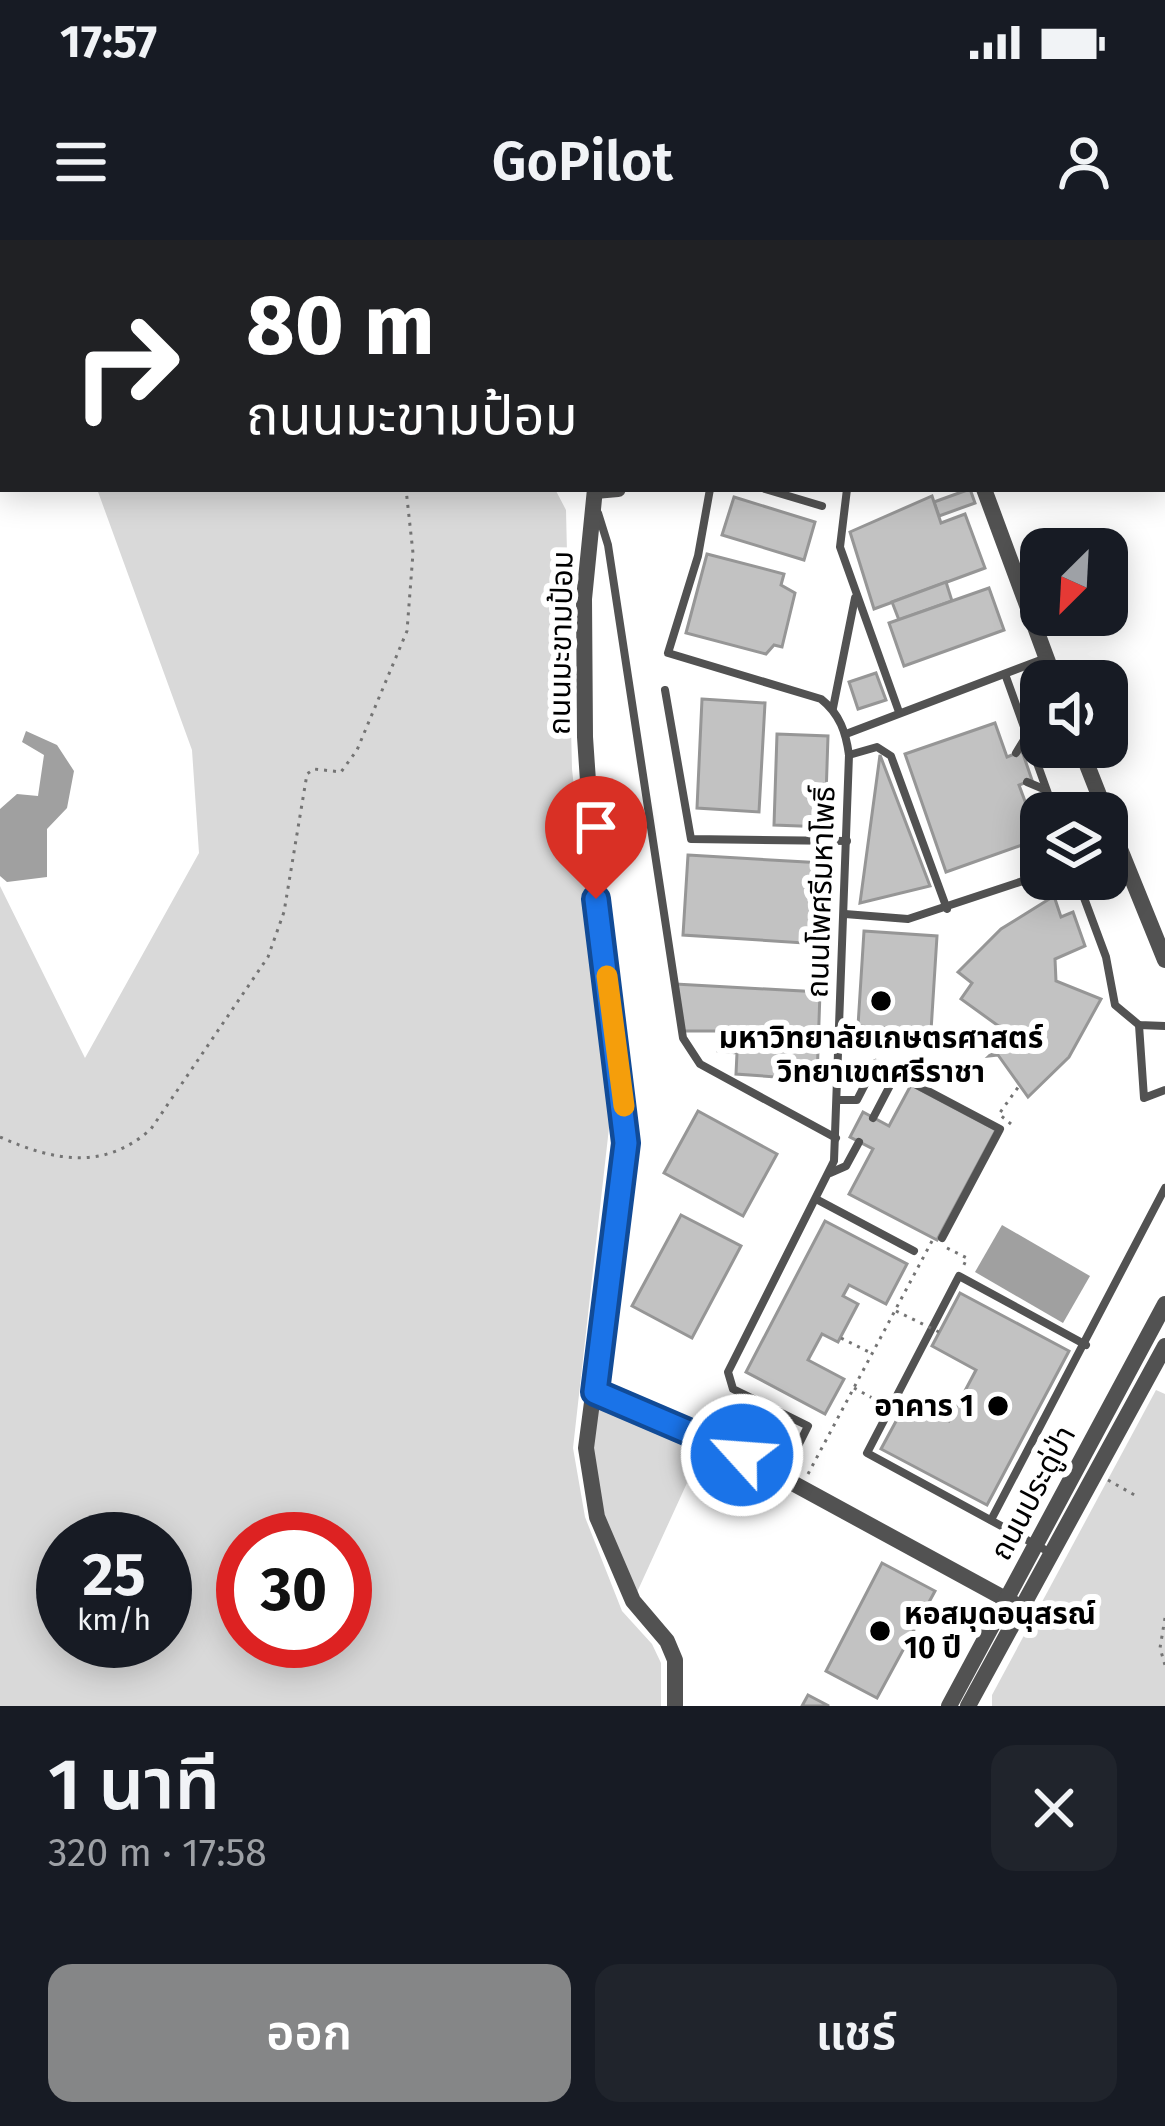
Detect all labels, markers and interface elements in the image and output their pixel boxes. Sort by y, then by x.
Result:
text: 17:57 [60,15,157,69]
icon: menu [48,129,114,195]
icon: person [1051,129,1117,195]
text: GoPilot [492,130,673,194]
text: 80 m [246,275,435,376]
icon: right [48,288,204,444]
text: ถนนมะขามป้อม [246,384,578,448]
north arrow [1020,528,1128,636]
map controls [1020,528,1128,900]
street label: ถนนมะขามป้อม [541,551,581,735]
button: sound [1020,660,1128,768]
pin [545,776,647,899]
street label: ถนนโพศรีมหาโพธิ์ [799,785,843,999]
button: layers [1020,792,1128,900]
icon: arrive [563,794,629,860]
marker: มหาวิทยาลัยเกษตรศาสตร์ วิทยาเขตศรีราชา [868,988,894,1014]
place label: มหาวิทยาลัยเกษตรศาสตร์ วิทยาเขตศรีราชา [719,1020,1044,1090]
place label: อาคาร 1 [874,1388,974,1424]
position arrow [679,1392,805,1518]
marker: อาคาร 1 [985,1393,1011,1419]
street label: ถนนประดู่ป่า [983,1420,1083,1566]
speed limit sign: 30 [216,1512,372,1668]
text: 25 [82,1539,146,1611]
place label: หอสมุดอนุสรณ์ 10 ปี [904,1596,1096,1666]
text: km/h [77,1602,151,1638]
marker: หอสมุดอนุสรณ์ 10 ปี [867,1618,893,1644]
text: 1 นาที [48,1742,220,1828]
button: close [991,1745,1117,1871]
text: 320 m · 17:58 [48,1830,267,1876]
button: ออก [48,1964,571,2102]
button: แชร์ [595,1964,1117,2102]

